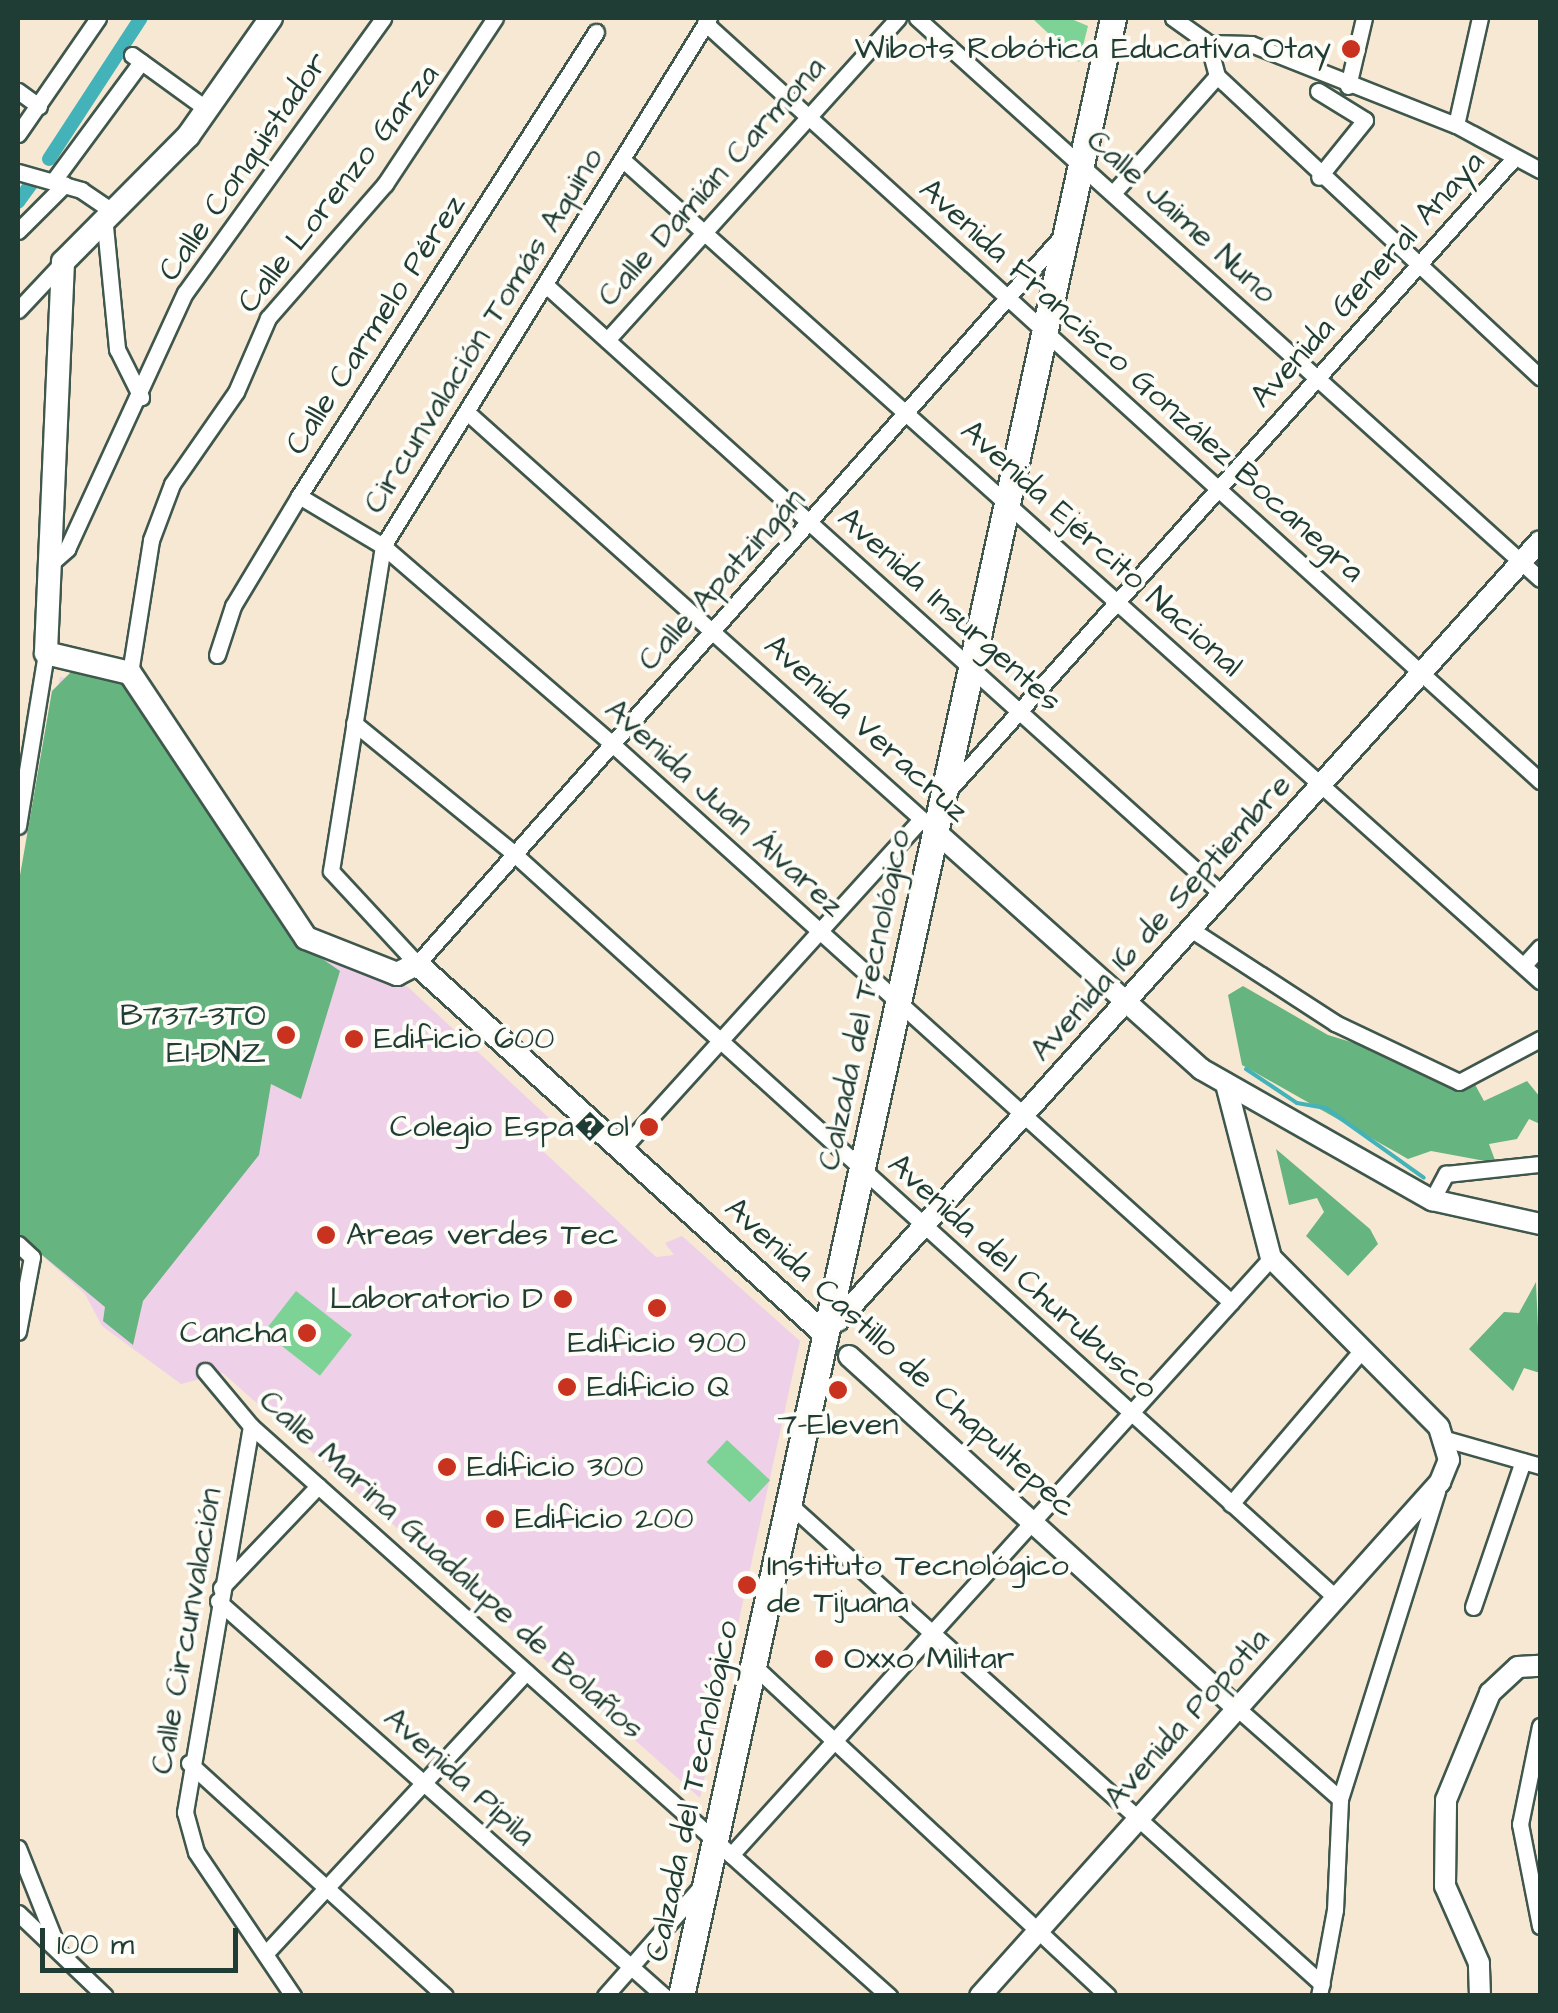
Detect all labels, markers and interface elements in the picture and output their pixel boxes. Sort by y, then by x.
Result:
place label: Wibots Robótica Educatíva Otay [855,30,1331,68]
marker: Wibots Robótica Educatíva Otay [1340,38,1362,60]
street label: Calle Conquistador [151,45,337,289]
street label: Calle Damián Carmona [590,49,834,315]
street label: Calle Lorenzo Garza [230,57,448,321]
street label: Calle Jaime Nuno [1078,122,1284,312]
street label: Circunvalación Tomás Aquino [355,141,613,521]
street label: Avenida General Anaya [1243,144,1493,416]
street label: Avenida Francisco González Bocanegra [911,171,1371,591]
street label: Calle Carmelo Pérez [278,188,474,462]
street label: Avenida Ejército Nacional [952,412,1250,686]
street label: Calle Apatzingán [630,481,814,679]
street label: Avenida Insurgentes [829,499,1069,721]
street label: Avenida Veracruz [756,627,976,831]
street label: Avenida Juan Álvarez [597,691,851,925]
street label: Avenida 16 de Septiembre [1022,767,1300,1069]
street label: Calzada del Tecnológico [810,826,920,1174]
place label: B737-3TO EI-DNZ [120,998,266,1073]
place label: Edificio 600 [374,1020,554,1058]
marker: B737-3TO EI-DNZ [275,1024,297,1046]
marker: Edificio 600 [343,1028,365,1050]
place label: Colegio Espa�ol [390,1108,629,1146]
marker: Colegio Espa�ol [638,1116,660,1138]
street label: Avenida del Churubusco [879,1146,1165,1408]
street label: Avenida Castillo de Chapultepec [716,1190,1084,1526]
place label: Areas verdes Tec [346,1216,618,1254]
marker: Areas verdes Tec [315,1224,337,1246]
place label: Laboratorio D [330,1280,543,1318]
marker: Laboratorio D [552,1288,574,1310]
marker: Edificio 900 [646,1297,668,1319]
place label: Cancha [180,1314,287,1352]
marker: Cancha [296,1322,318,1344]
place label: Edificio 900 [568,1324,746,1362]
place label: Edificio Q [587,1368,730,1406]
marker: Edificio Q [556,1376,578,1398]
marker: 7-Eleven [827,1379,849,1401]
street label: Calle Marina Guadalupe de Bolaños [251,1382,651,1748]
place label: 7-Eleven [778,1406,898,1444]
place label: Edificio 300 [467,1448,644,1486]
marker: Edificio 300 [436,1456,458,1478]
street label: Calle Circunvalación [143,1485,231,1777]
place label: Edificio 200 [515,1500,694,1538]
marker: Edificio 200 [484,1508,506,1530]
place label: Instituto Tecnológico de Tijuana [767,1548,1069,1623]
marker: Instituto Tecnológico de Tijuana [736,1574,758,1596]
street label: Calzada del Tecnológico [638,1617,748,1965]
street label: Avenida Popotla [1096,1621,1278,1817]
place label: Oxxo Militar [844,1640,1014,1678]
marker: Oxxo Militar [813,1648,835,1670]
street label: Avenida Pípila [376,1699,542,1855]
scale bar [45,1908,242,1970]
text: 100 m [57,1924,134,1966]

